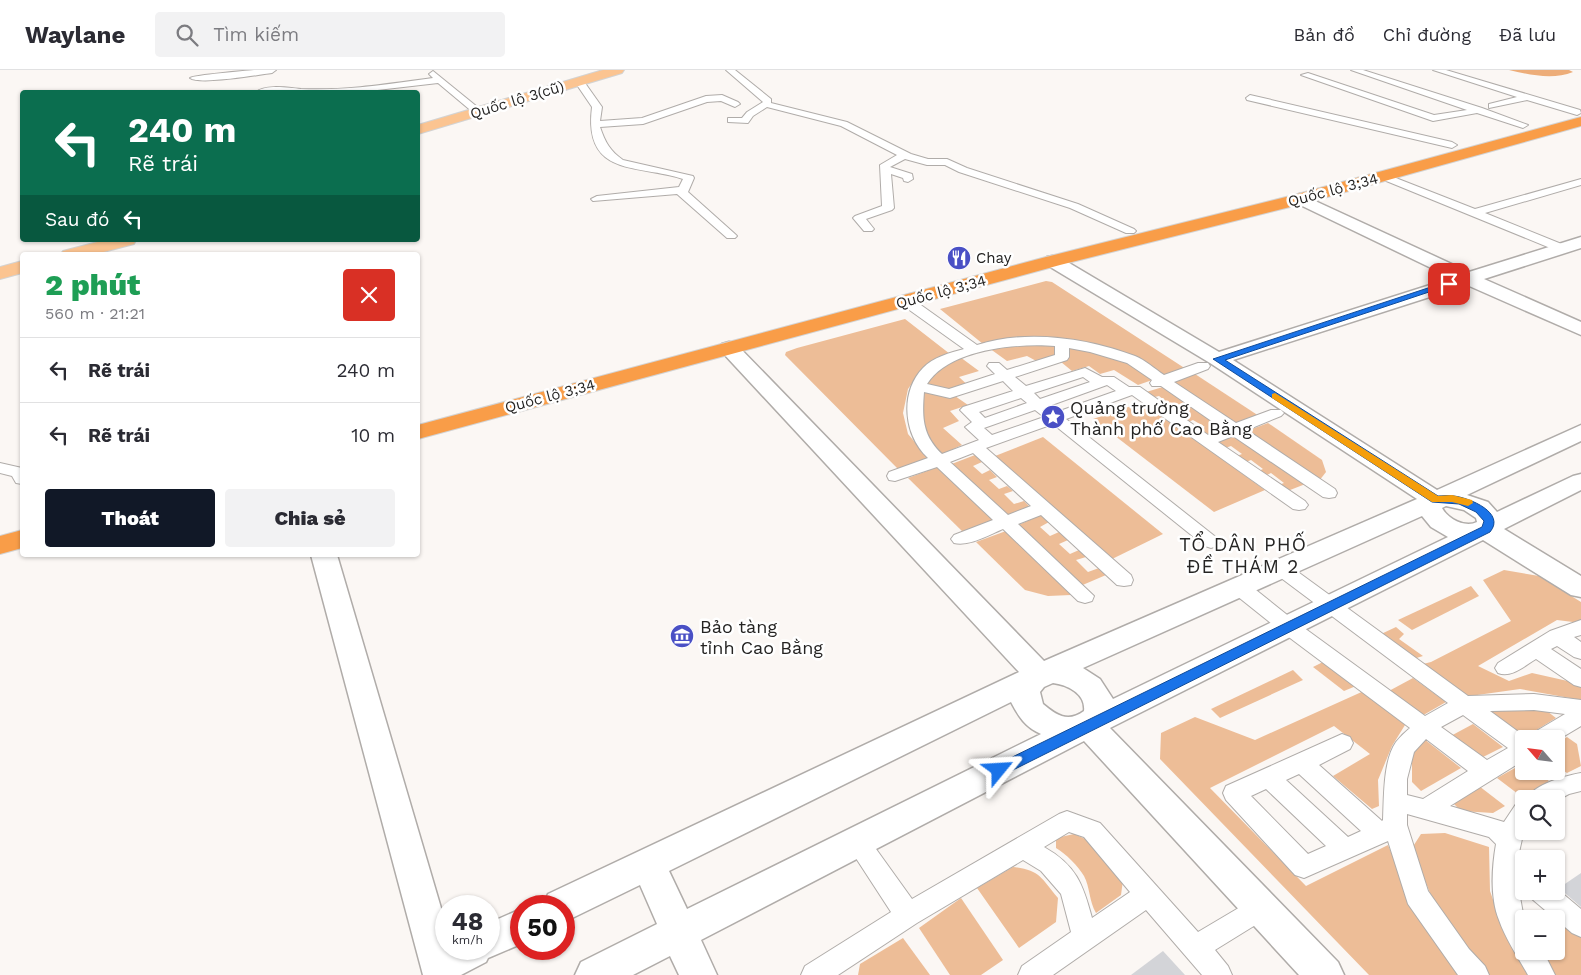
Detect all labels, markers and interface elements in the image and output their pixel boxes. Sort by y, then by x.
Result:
search box [155,12,505,57]
text: Waylane [25,21,125,49]
icon: search [173,21,201,49]
text: Tìm kiếm [213,23,299,46]
text: Bản đồ [1293,24,1355,45]
text: Chỉ đường [1383,24,1471,45]
text: Đã lưu [1499,24,1556,45]
street label: Quốc lộ 3(cũ) [468,77,566,123]
text: 240 m [128,109,237,151]
icon: left [45,110,110,175]
text: Rẽ trái [128,151,198,176]
street label: Quốc lộ 3;34 [1286,169,1380,211]
icon: left [119,205,147,233]
text: Sau đó [45,208,109,231]
restaurant icon: Chay [946,245,972,271]
place label: Chay [976,249,1012,267]
pin [1428,263,1470,305]
text: 2 phút [45,267,140,302]
button: close [343,269,395,321]
icon: arrive [1435,270,1463,298]
street label: Quốc lộ 3;34 [894,271,988,313]
text: 560 m · 21:21 [45,304,145,323]
icon: left [45,356,73,384]
text: Rẽ trái [88,359,150,382]
text: 240 m [336,359,395,382]
street label: Quốc lộ 3;34 [503,375,597,417]
place label: Quảng trường Thành phố Cao Bằng [1070,397,1252,439]
place icon: Quảng trường Thành phố Cao Bằng [1040,404,1066,430]
icon: left [45,421,73,449]
text: Rẽ trái [88,424,150,447]
text: 10 m [351,424,395,447]
button: Thoát [45,489,215,547]
button: Chia sẻ [225,489,395,547]
district label: TỔ DÂN PHỐ ĐỀ THÁM 2 [1179,531,1307,578]
place label: Bảo tàng tỉnh Cao Bằng [700,616,823,658]
museum icon: Bảo tàng tỉnh Cao Bằng [669,623,695,649]
north arrow [1515,730,1565,780]
map controls [1515,730,1565,960]
position arrow [972,743,1024,795]
button: search [1515,790,1565,840]
button: + [1515,850,1565,900]
speed limit sign: 50 [510,895,575,960]
text: 48 [452,907,483,936]
button: − [1515,910,1565,960]
text: km/h [452,933,483,947]

